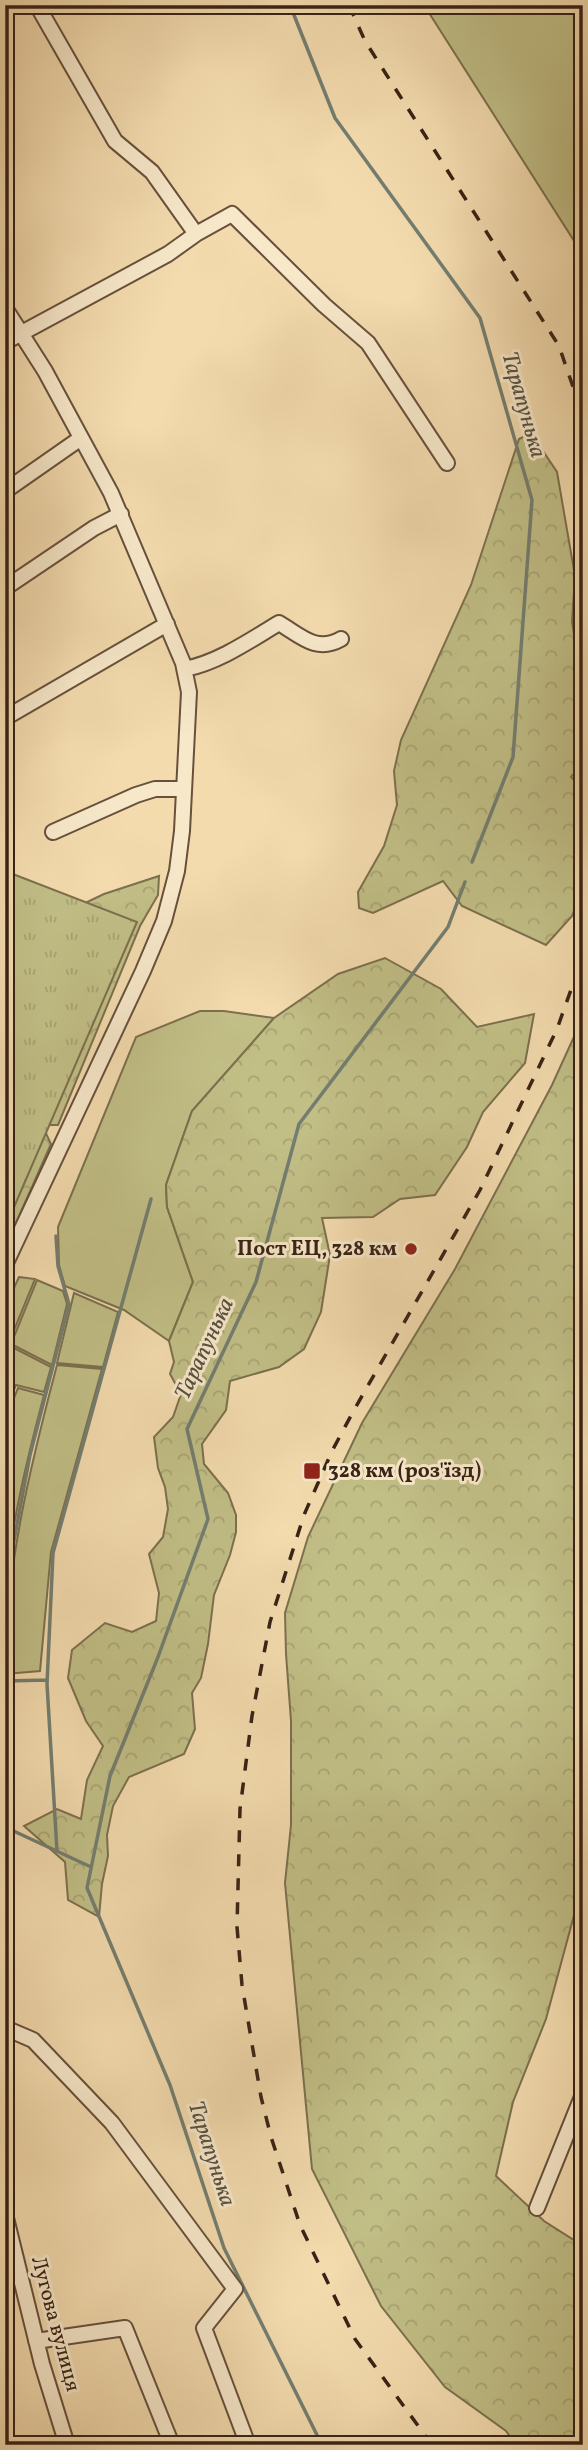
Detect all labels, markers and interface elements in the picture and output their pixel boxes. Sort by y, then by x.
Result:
water label: Тарапунька [493,348,553,462]
place label: Пост ЕЦ, 328 км [237,1235,397,1264]
marker: Пост ЕЦ, 328 км [403,1241,419,1257]
water label: Тарапунька [167,1293,243,1405]
place label: 328 км (роз'їзд) [328,1457,482,1486]
marker: 328 км (роз'їзд) [302,1461,322,1481]
water label: Тарапунька [179,2097,243,2211]
street label: Лугова вулиця [23,2253,87,2395]

